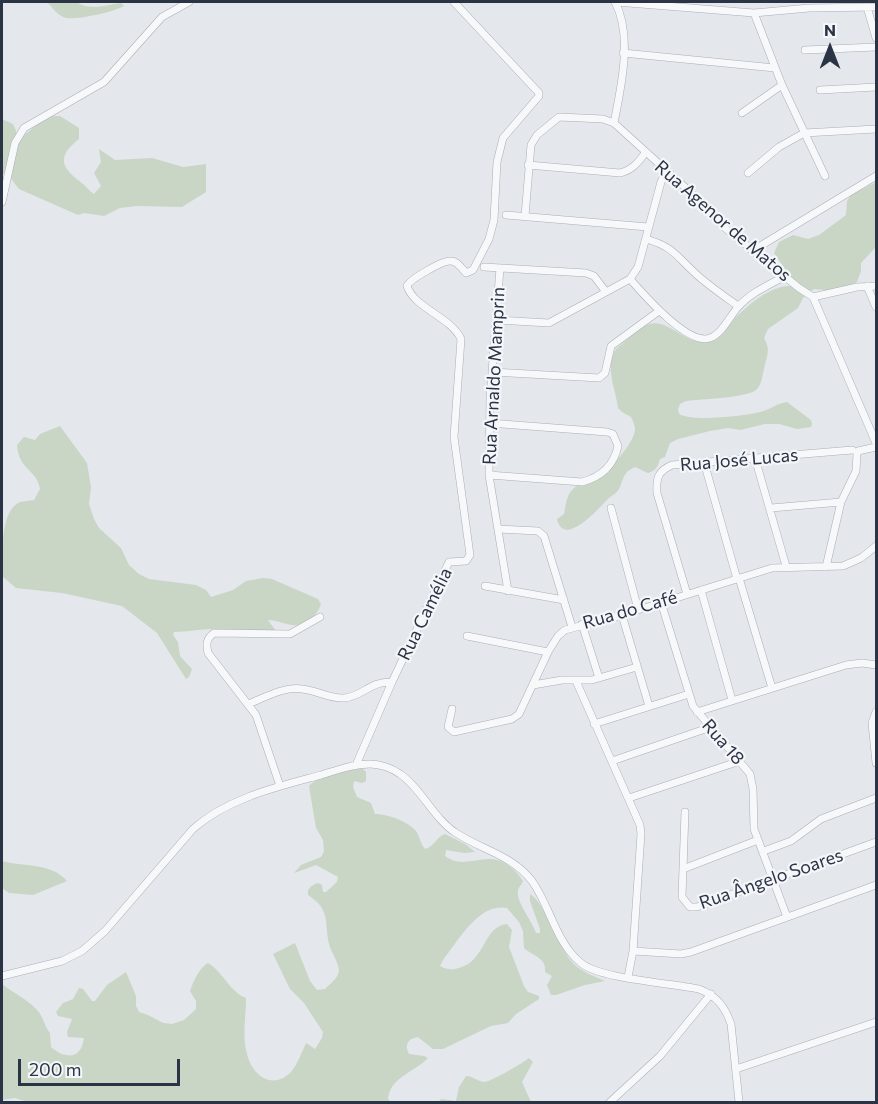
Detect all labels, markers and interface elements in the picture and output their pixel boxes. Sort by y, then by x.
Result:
north arrow [800,18,860,78]
text: N [824,20,836,39]
street label: Rua Agenor de Matos [650,156,796,286]
street label: Rua Arnaldo Mamprin [479,286,509,466]
street label: Rua José Lucas [679,444,799,476]
street label: Rua Camélia [393,564,457,664]
street label: Rua do Café [580,586,680,634]
street label: Rua 18 [697,715,749,769]
street label: Rua Ângelo Soares [696,844,846,914]
scale bar [21,1047,183,1085]
text: 200 m [29,1058,82,1080]

